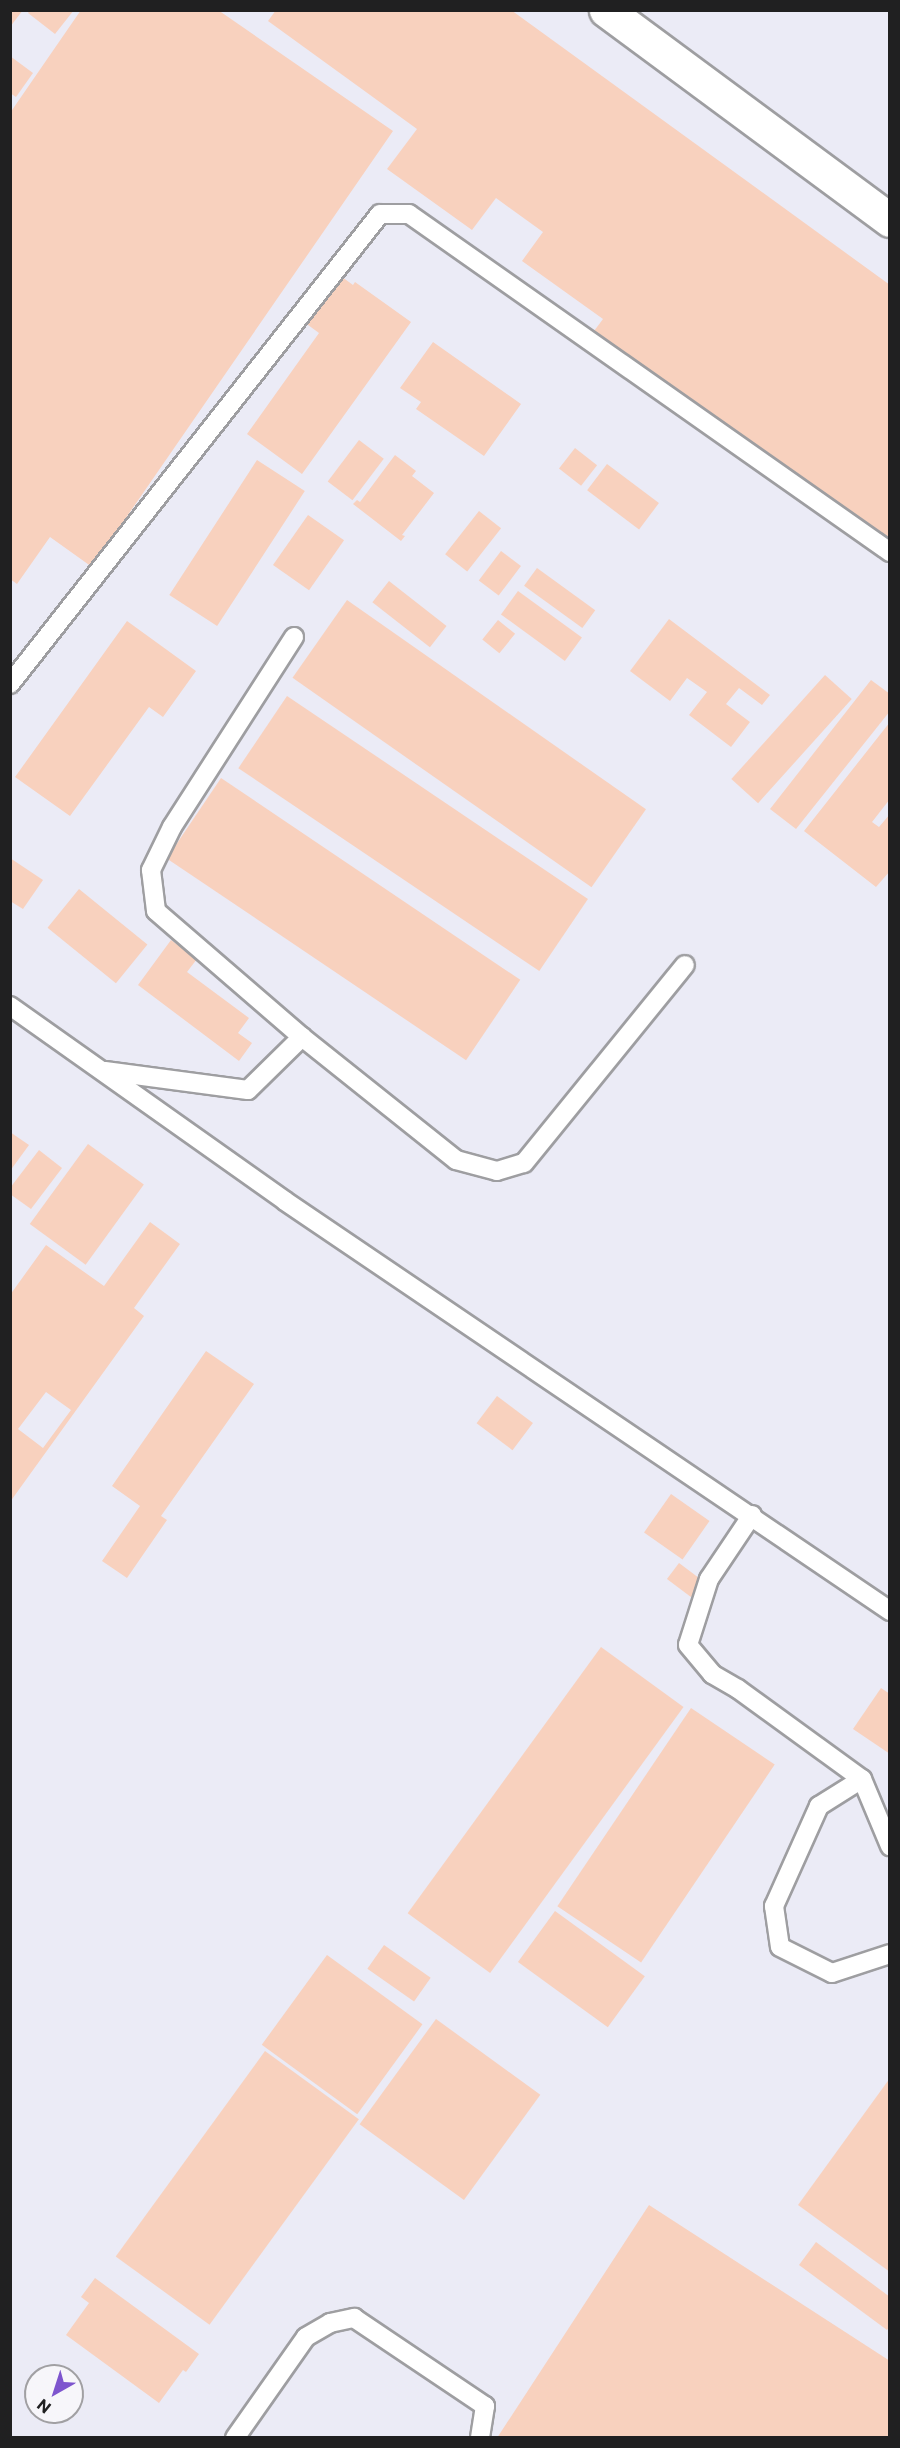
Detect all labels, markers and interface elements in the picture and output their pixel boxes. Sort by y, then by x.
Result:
north arrow [24,2364,84,2424]
text: N [33,2396,54,2418]

